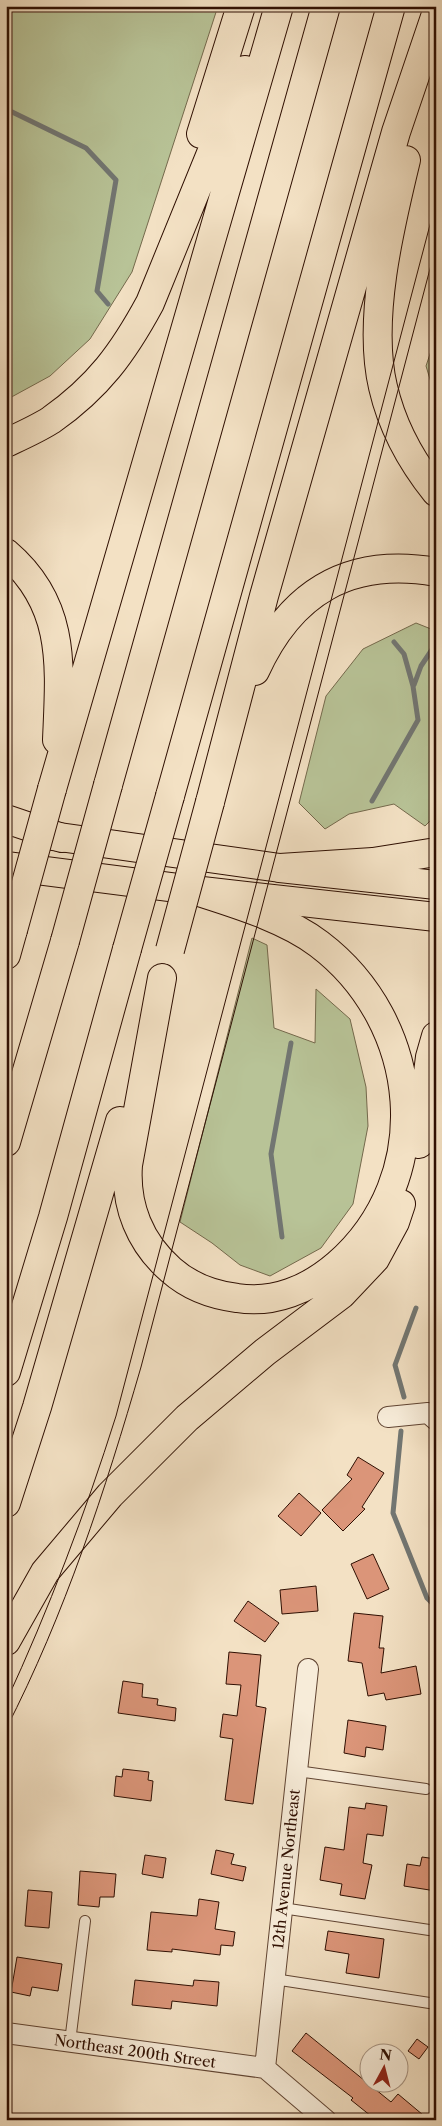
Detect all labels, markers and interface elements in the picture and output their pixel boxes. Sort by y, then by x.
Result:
street label: 12th Avenue Northeast [268,1787,304,1950]
street label: Northeast 200th Street [53,2030,218,2072]
north arrow [360,2044,410,2094]
text: N [378,2045,393,2065]

